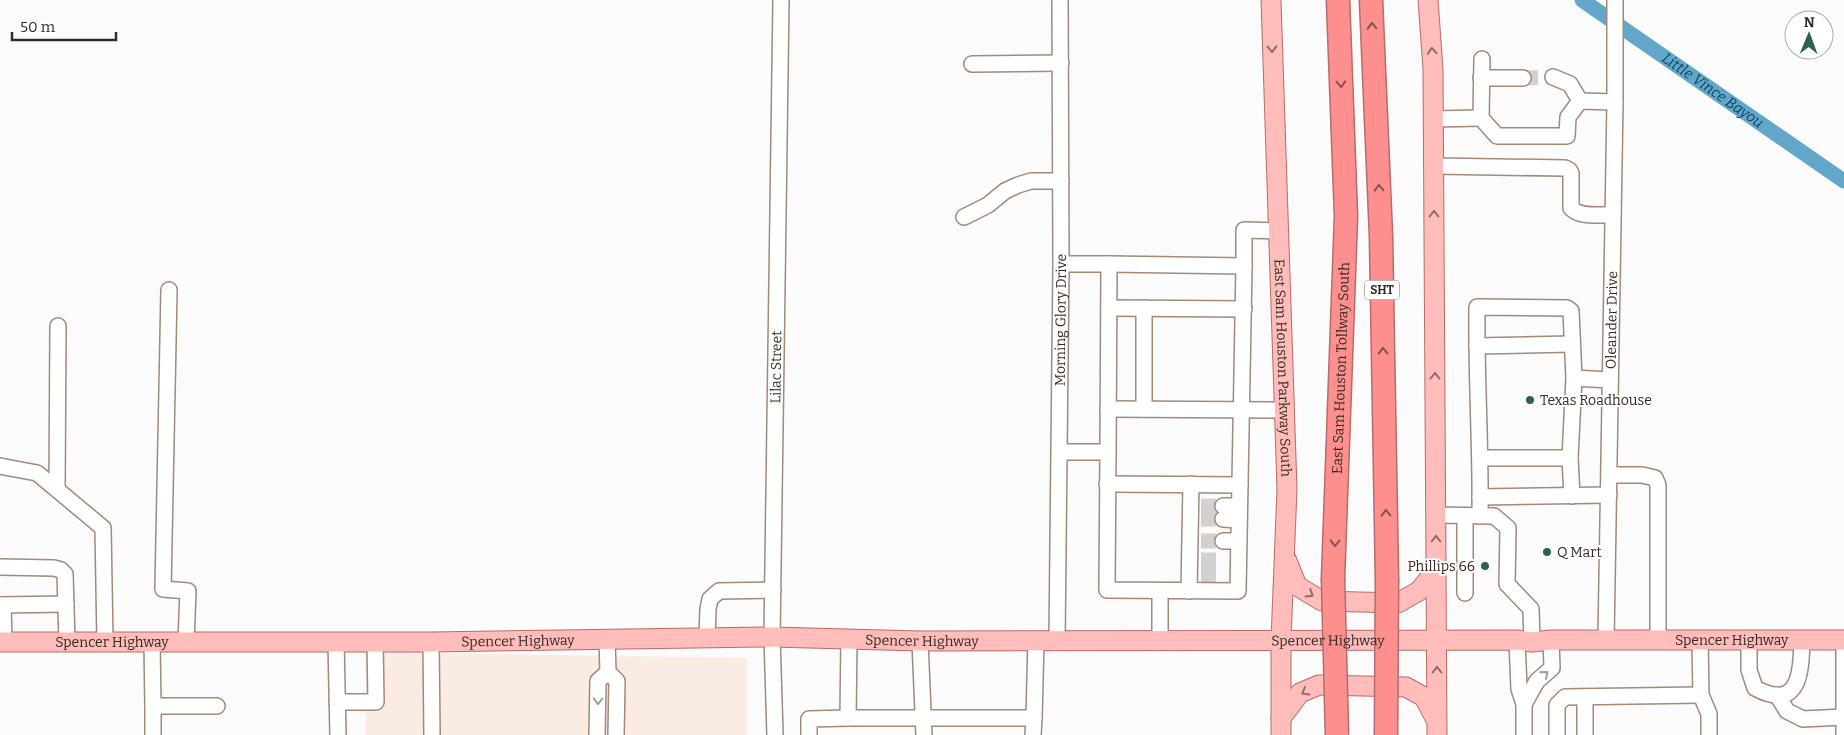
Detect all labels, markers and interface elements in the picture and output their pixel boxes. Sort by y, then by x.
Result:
scale bar [12,10,116,42]
north arrow [1784,10,1834,60]
text: N [1804,14,1815,31]
text: 50 m [20,18,56,36]
one-way arrow [1367,22,1378,30]
one-way arrow [1267,45,1277,53]
one-way arrow [1426,47,1437,55]
water label: Little Vince Bayou [1658,49,1767,132]
one-way arrow [1335,80,1346,88]
one-way arrow [1374,184,1384,192]
one-way arrow [1429,210,1439,218]
street label: Morning Glory Drive [1051,254,1070,386]
street label: East Sam Houston Parkway South [1271,259,1295,477]
street label: East Sam Houston Tollway South [1328,262,1353,474]
street label: Oleander Drive [1602,271,1621,369]
road number: SHT [1364,280,1400,300]
street label: Lilac Street [767,331,785,404]
one-way arrow [1378,347,1388,354]
one-way arrow [1430,372,1440,380]
place label: Texas Roadhouse [1540,392,1652,409]
marker: Texas Roadhouse [1524,394,1536,406]
one-way arrow [1381,509,1391,517]
one-way arrow [1431,535,1441,542]
one-way arrow [1329,540,1340,548]
place label: Q Mart [1557,544,1602,561]
marker: Q Mart [1541,546,1553,558]
place label: Phillips 66 [1407,558,1475,575]
marker: Phillips 66 [1479,560,1491,572]
one-way arrow [1305,588,1314,598]
street label: Spencer Highway [461,631,575,650]
street label: Spencer Highway [865,631,979,650]
street label: Spencer Highway [1271,632,1385,649]
street label: Spencer Highway [1675,632,1789,649]
street label: Spencer Highway [55,634,169,651]
one-way arrow [1432,666,1442,674]
one-way arrow [1539,671,1548,680]
one-way arrow [1301,686,1310,696]
one-way arrow [592,697,603,705]

